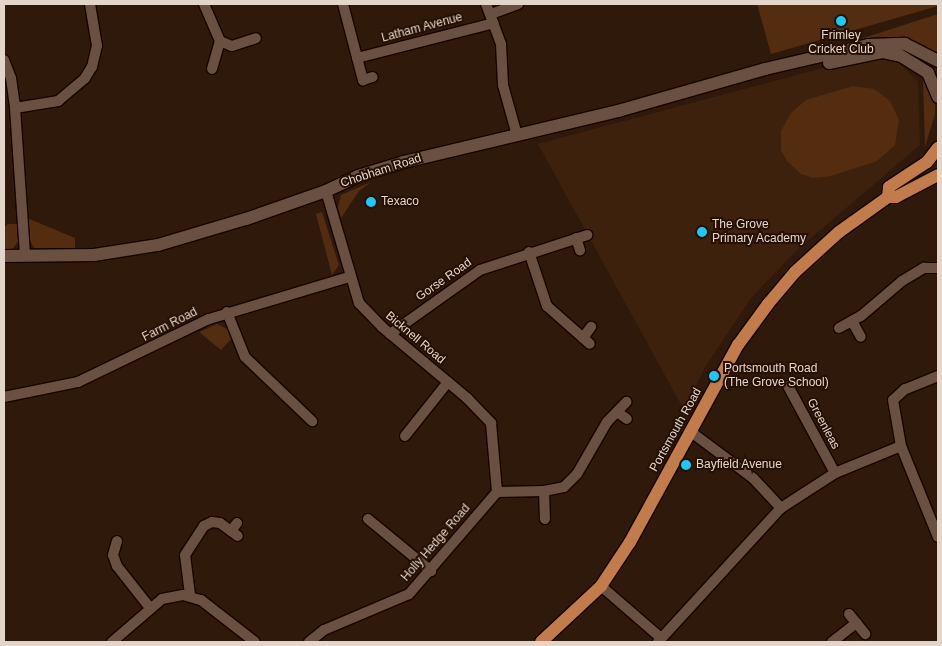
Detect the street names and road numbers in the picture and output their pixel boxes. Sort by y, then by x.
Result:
street label: Latham Avenue [380,10,464,46]
street label: Chobham Road [339,151,423,191]
street label: Gorse Road [413,256,475,304]
street label: Farm Road [140,305,200,345]
street label: Bicknell Road [382,309,448,367]
street label: Portsmouth Road [647,386,705,474]
street label: Greenleas [804,396,842,452]
street label: Holly Hedge Road [399,502,473,584]

